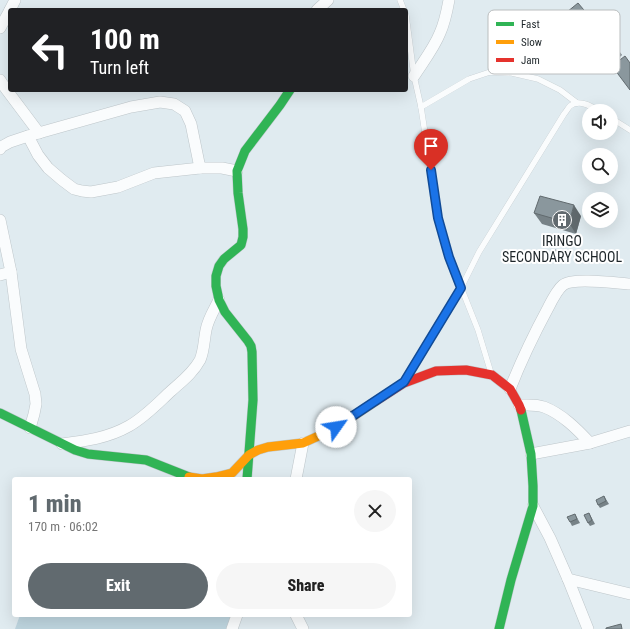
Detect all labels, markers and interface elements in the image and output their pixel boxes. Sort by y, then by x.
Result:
legend [488,10,620,74]
text: Fast [521,18,540,31]
text: 100 m [90,23,160,56]
icon: left [24,24,76,76]
text: Slow [521,36,542,49]
text: Jam [521,54,540,67]
text: Turn left [90,57,149,78]
map controls [582,104,618,228]
button: sound [582,104,618,140]
pin [414,129,448,170]
icon: arrive [420,135,442,157]
button: search [582,148,618,184]
button: layers [582,192,618,228]
building icon: IRINGO SECONDARY SCHOOL [551,209,573,231]
place label: IRINGO SECONDARY SCHOOL [502,233,622,265]
position arrow [315,406,357,448]
text: 1 min [28,490,82,518]
button: close [354,490,396,532]
text: 170 m · 06:02 [28,519,98,534]
button: Exit [28,563,208,609]
button: Share [216,563,396,609]

